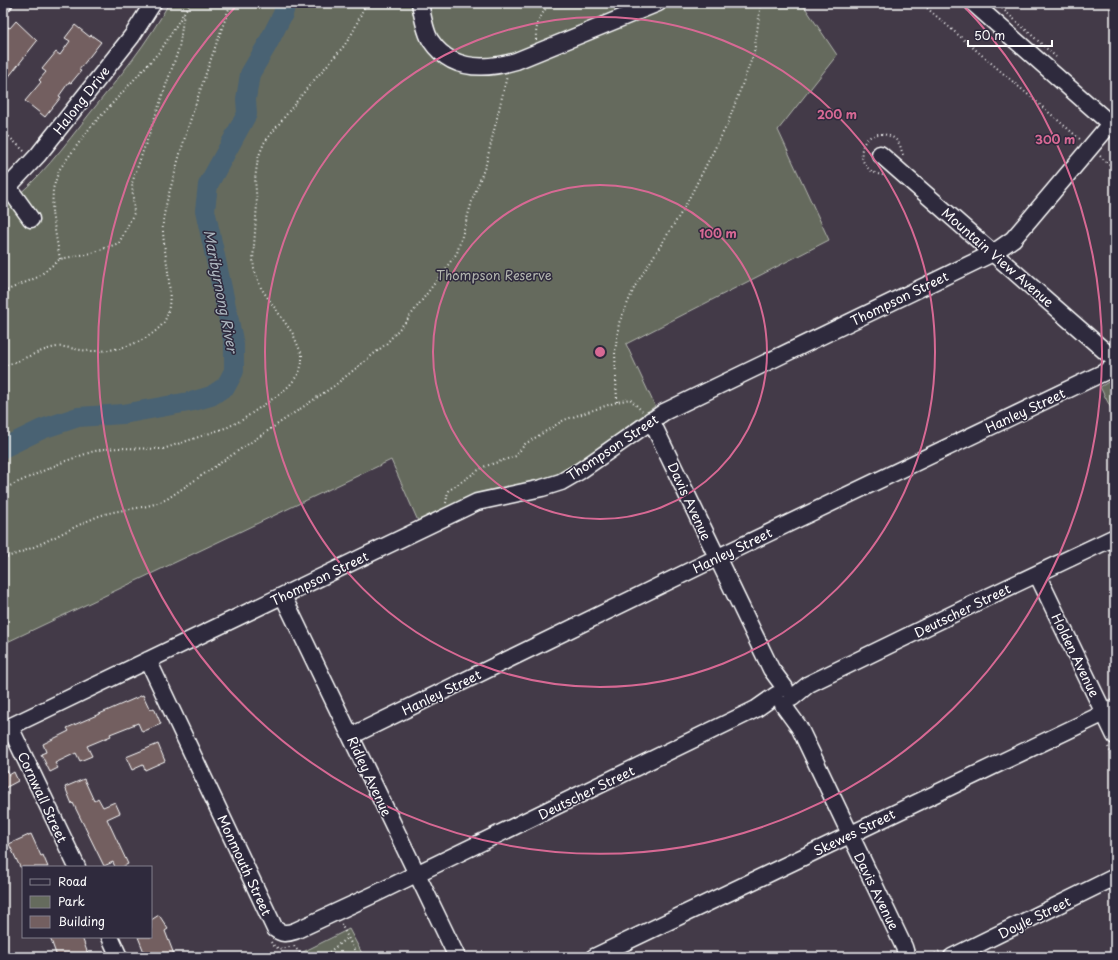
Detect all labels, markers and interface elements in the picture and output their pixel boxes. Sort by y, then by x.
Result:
scale bar [968,22,1052,48]
text: 50 m [974,26,1005,44]
street label: Halong Drive [48,62,114,138]
text: 200 m [817,105,857,123]
text: 300 m [1035,130,1075,148]
street label: Mountain View Avenue [938,203,1058,311]
text: 100 m [699,224,737,242]
water label: Maribyrnong River [199,228,244,356]
park label: Thompson Reserve [436,265,552,284]
street label: Thompson Street [847,266,951,330]
centre of rings [593,345,607,359]
street label: Hanley Street [982,383,1068,437]
street label: Thompson Street [563,409,662,485]
street label: Davis Avenue [664,459,716,543]
street label: Hanley Street [689,523,775,577]
street label: Thompson Street [267,546,371,610]
street label: Deutscher Street [911,579,1013,641]
street label: Holden Avenue [1048,610,1104,700]
street label: Hanley Street [398,665,484,719]
street label: Ridley Avenue [343,733,397,819]
street label: Cornwall Street [14,748,72,846]
street label: Deutscher Street [535,761,637,823]
street label: Skewes Street [810,804,898,860]
street label: Monmouth Street [213,812,277,918]
street label: Davis Avenue [850,849,904,933]
legend [22,866,152,938]
text: Road [58,872,87,890]
street label: Doyle Street [994,891,1074,943]
text: Park [58,892,85,910]
text: Building [58,912,105,930]

